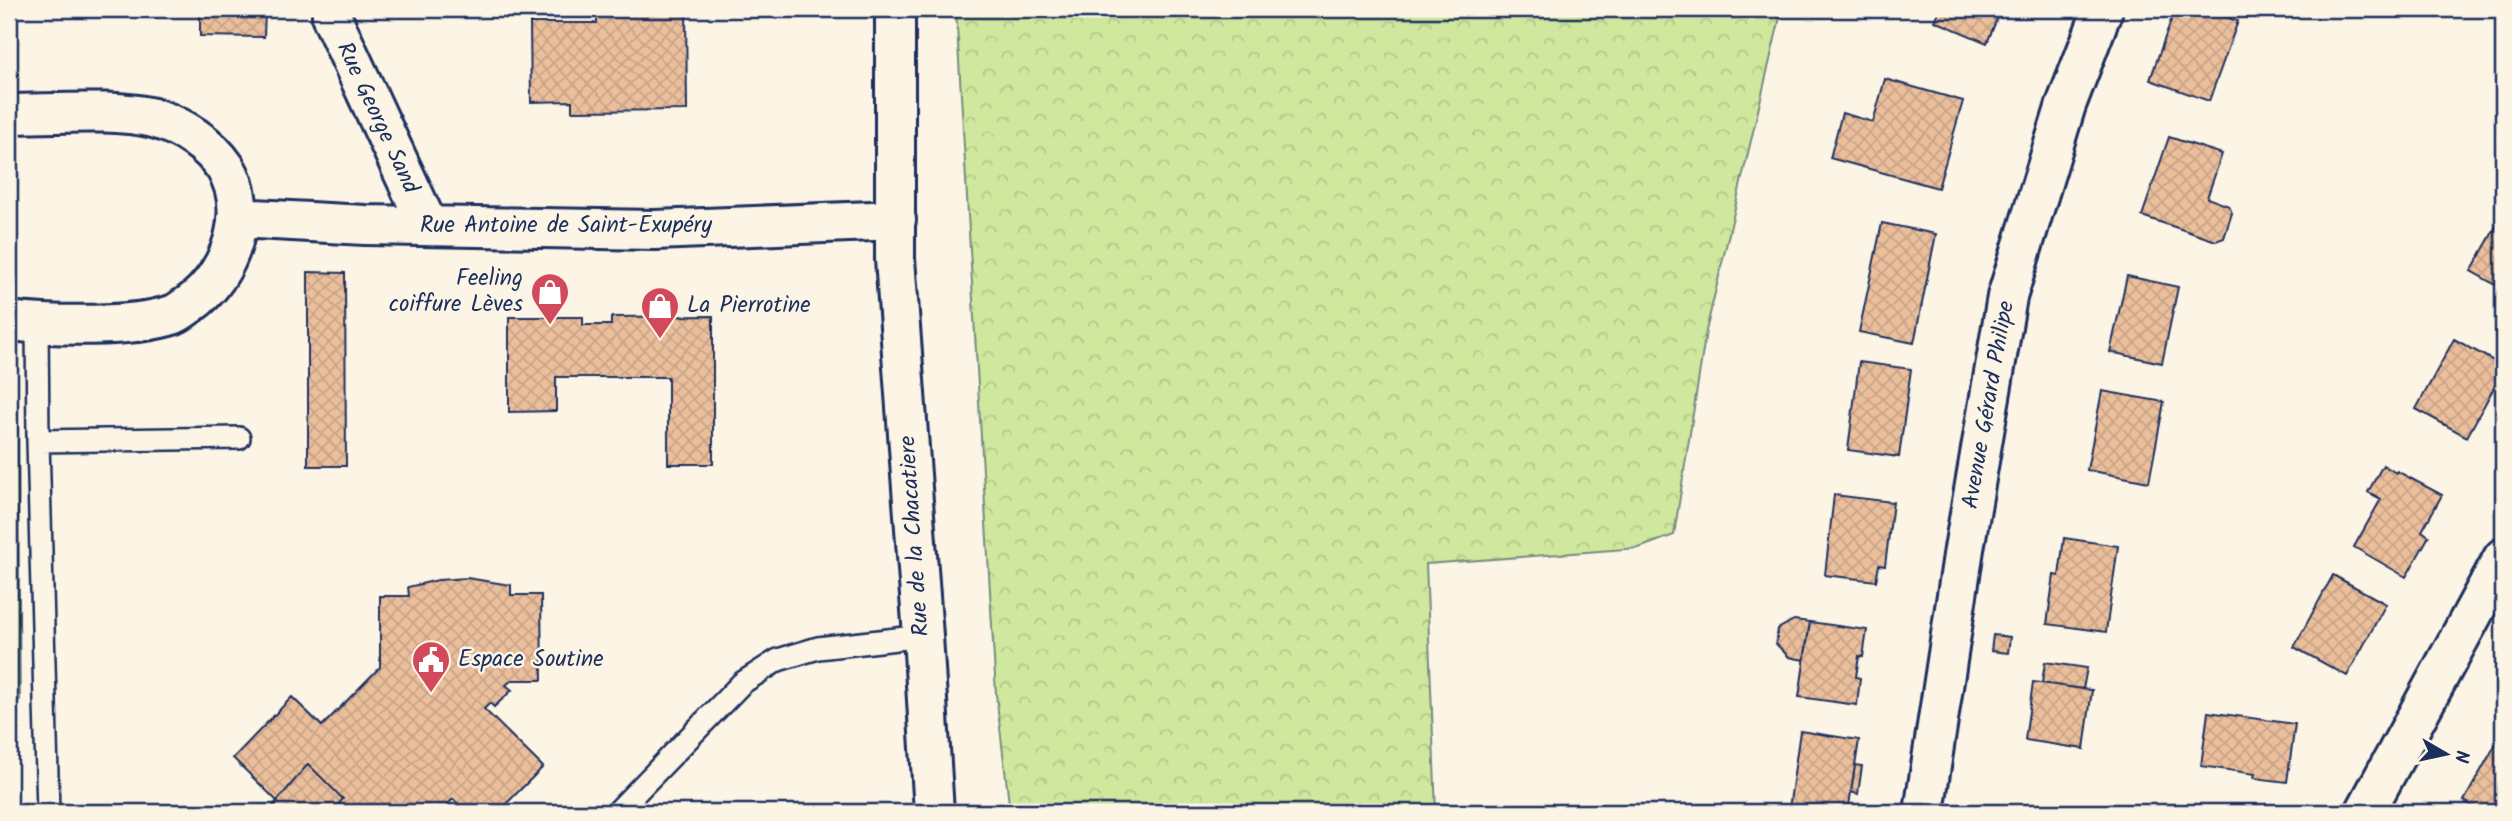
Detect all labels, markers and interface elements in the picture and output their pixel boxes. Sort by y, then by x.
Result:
street label: Rue George Sand [326,36,428,200]
street label: Rue Antoine de Saint-Exupéry [420,208,712,244]
place label: Feeling coiffure Lèves [389,261,523,323]
shop icon: Feeling coiffure Lèves [529,271,571,326]
shop icon: La Pierrotine [639,285,681,340]
place label: La Pierrotine [687,288,811,324]
street label: Avenue Gérard Philipe [1953,298,2025,512]
street label: Rue de la Chacatiere [890,434,940,638]
public building icon: Espace Soutine [410,639,452,694]
place label: Espace Soutine [458,642,604,678]
north arrow [2410,720,2480,790]
text: N [2445,748,2477,765]

